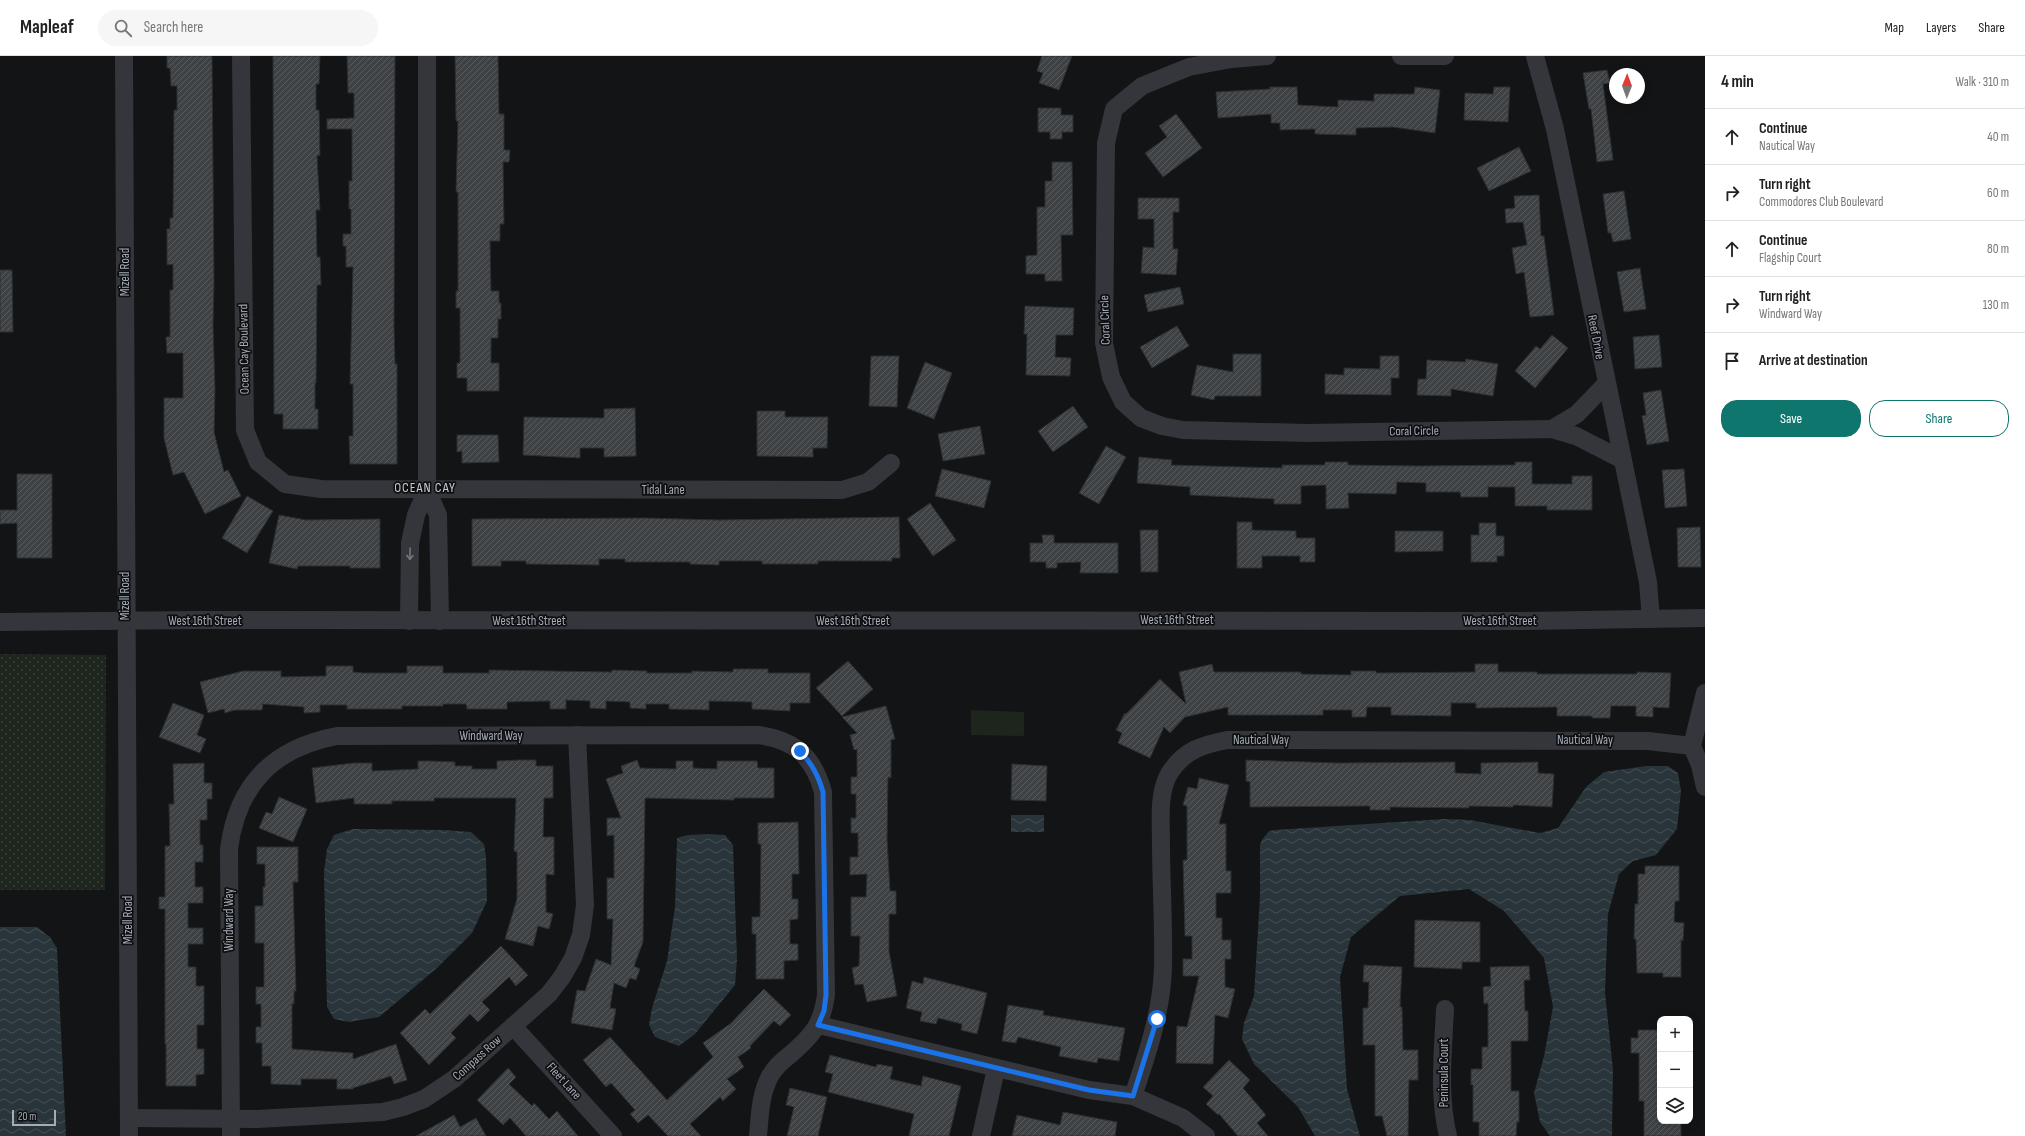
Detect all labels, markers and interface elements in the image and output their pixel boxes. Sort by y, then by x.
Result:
search box [98,10,378,46]
text: Mapleaf [20,16,74,39]
icon: search [112,17,134,39]
text: Search here [144,18,203,37]
text: Map [1884,19,1904,36]
text: Layers [1926,19,1956,36]
text: Share [1978,19,2005,36]
north arrow [1609,68,1645,104]
text: 4 min [1721,72,1754,92]
text: Walk · 310 m [1956,74,2009,90]
text: Continue [1759,119,1808,138]
icon: ahead [1721,126,1743,148]
text: 40 m [1987,129,2009,145]
text: Nautical Way [1759,138,1815,154]
text: Turn right [1759,175,1811,194]
icon: right [1721,182,1743,204]
text: 60 m [1987,185,2009,201]
text: Commodores Club Boulevard [1759,194,1884,210]
text: Continue [1759,231,1808,250]
icon: ahead [1721,238,1743,260]
text: 80 m [1987,241,2009,257]
street label: Mizell Road [117,248,133,296]
text: Flagship Court [1759,250,1822,266]
text: Turn right [1759,287,1811,306]
icon: right [1721,294,1743,316]
street label: Coral Circle [1096,295,1114,345]
text: 130 m [1983,297,2009,313]
street label: Ocean Cay Boulevard [235,304,253,394]
text: Windward Way [1759,306,1822,322]
street label: Reef Drive [1584,313,1608,361]
icon: arrive [1721,350,1743,372]
text: Arrive at destination [1759,351,1868,370]
button: Save [1721,400,1861,437]
button: Share [1869,400,2009,437]
street label: Coral Circle [1389,423,1439,439]
district label: OCEAN CAY [394,479,456,496]
street label: Tidal Lane [641,482,685,498]
one-way arrow [406,547,414,560]
street label: Mizell Road [117,572,133,620]
street label: West 16th Street [1140,612,1214,628]
street label: West 16th Street [168,613,242,629]
street label: West 16th Street [492,613,566,629]
street label: West 16th Street [816,613,890,629]
street label: West 16th Street [1463,613,1537,629]
street label: Windward Way [459,728,523,744]
street label: Nautical Way [1233,732,1289,748]
street label: Nautical Way [1557,732,1613,748]
route end [791,742,809,760]
street label: Windward Way [221,888,237,952]
street label: Mizell Road [120,896,136,944]
route start [1148,1010,1166,1028]
map controls [1657,1016,1693,1124]
button: + [1657,1016,1693,1052]
street label: Compass Row [449,1031,505,1084]
street label: Peninsula Court [1436,1039,1452,1107]
button: − [1657,1052,1693,1088]
street label: Fleet Lane [543,1059,585,1103]
button: layers [1657,1088,1693,1124]
scale bar [12,1108,56,1127]
text: 20 m [18,1110,36,1123]

